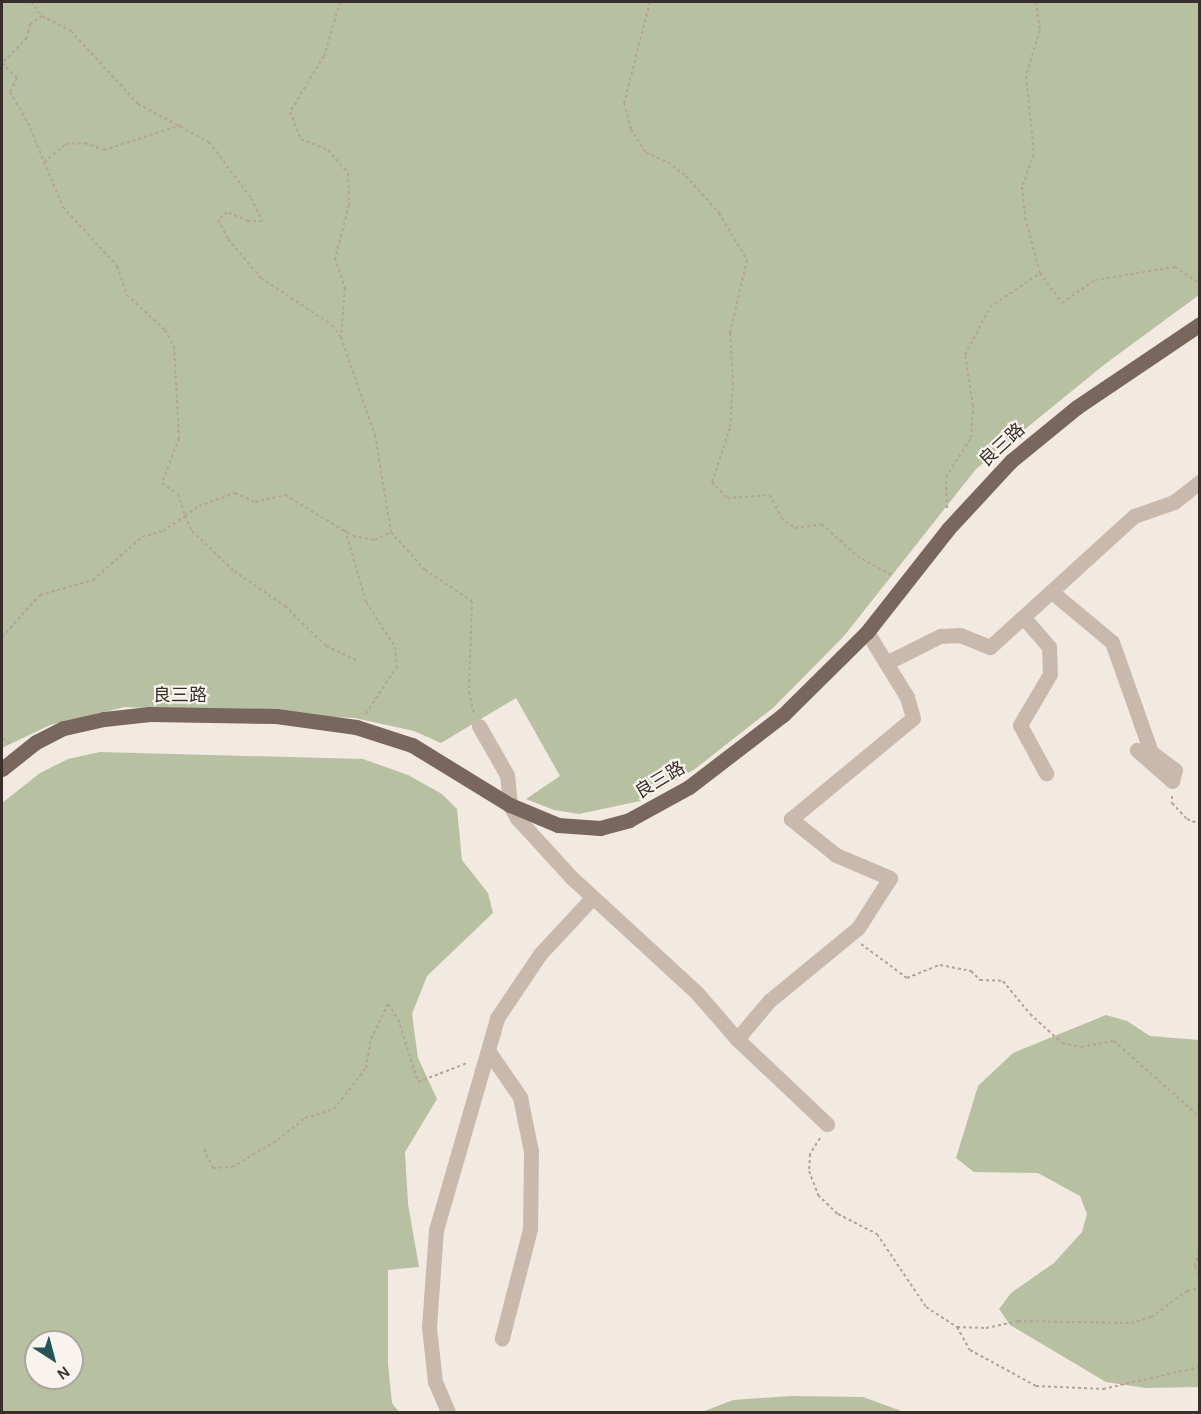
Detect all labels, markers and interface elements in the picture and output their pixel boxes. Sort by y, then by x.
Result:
street label: 良三路 [975,419,1029,471]
street label: 良三路 [153,684,207,706]
street label: 良三路 [631,757,689,803]
north arrow [24,1330,84,1390]
text: N [53,1362,74,1384]

